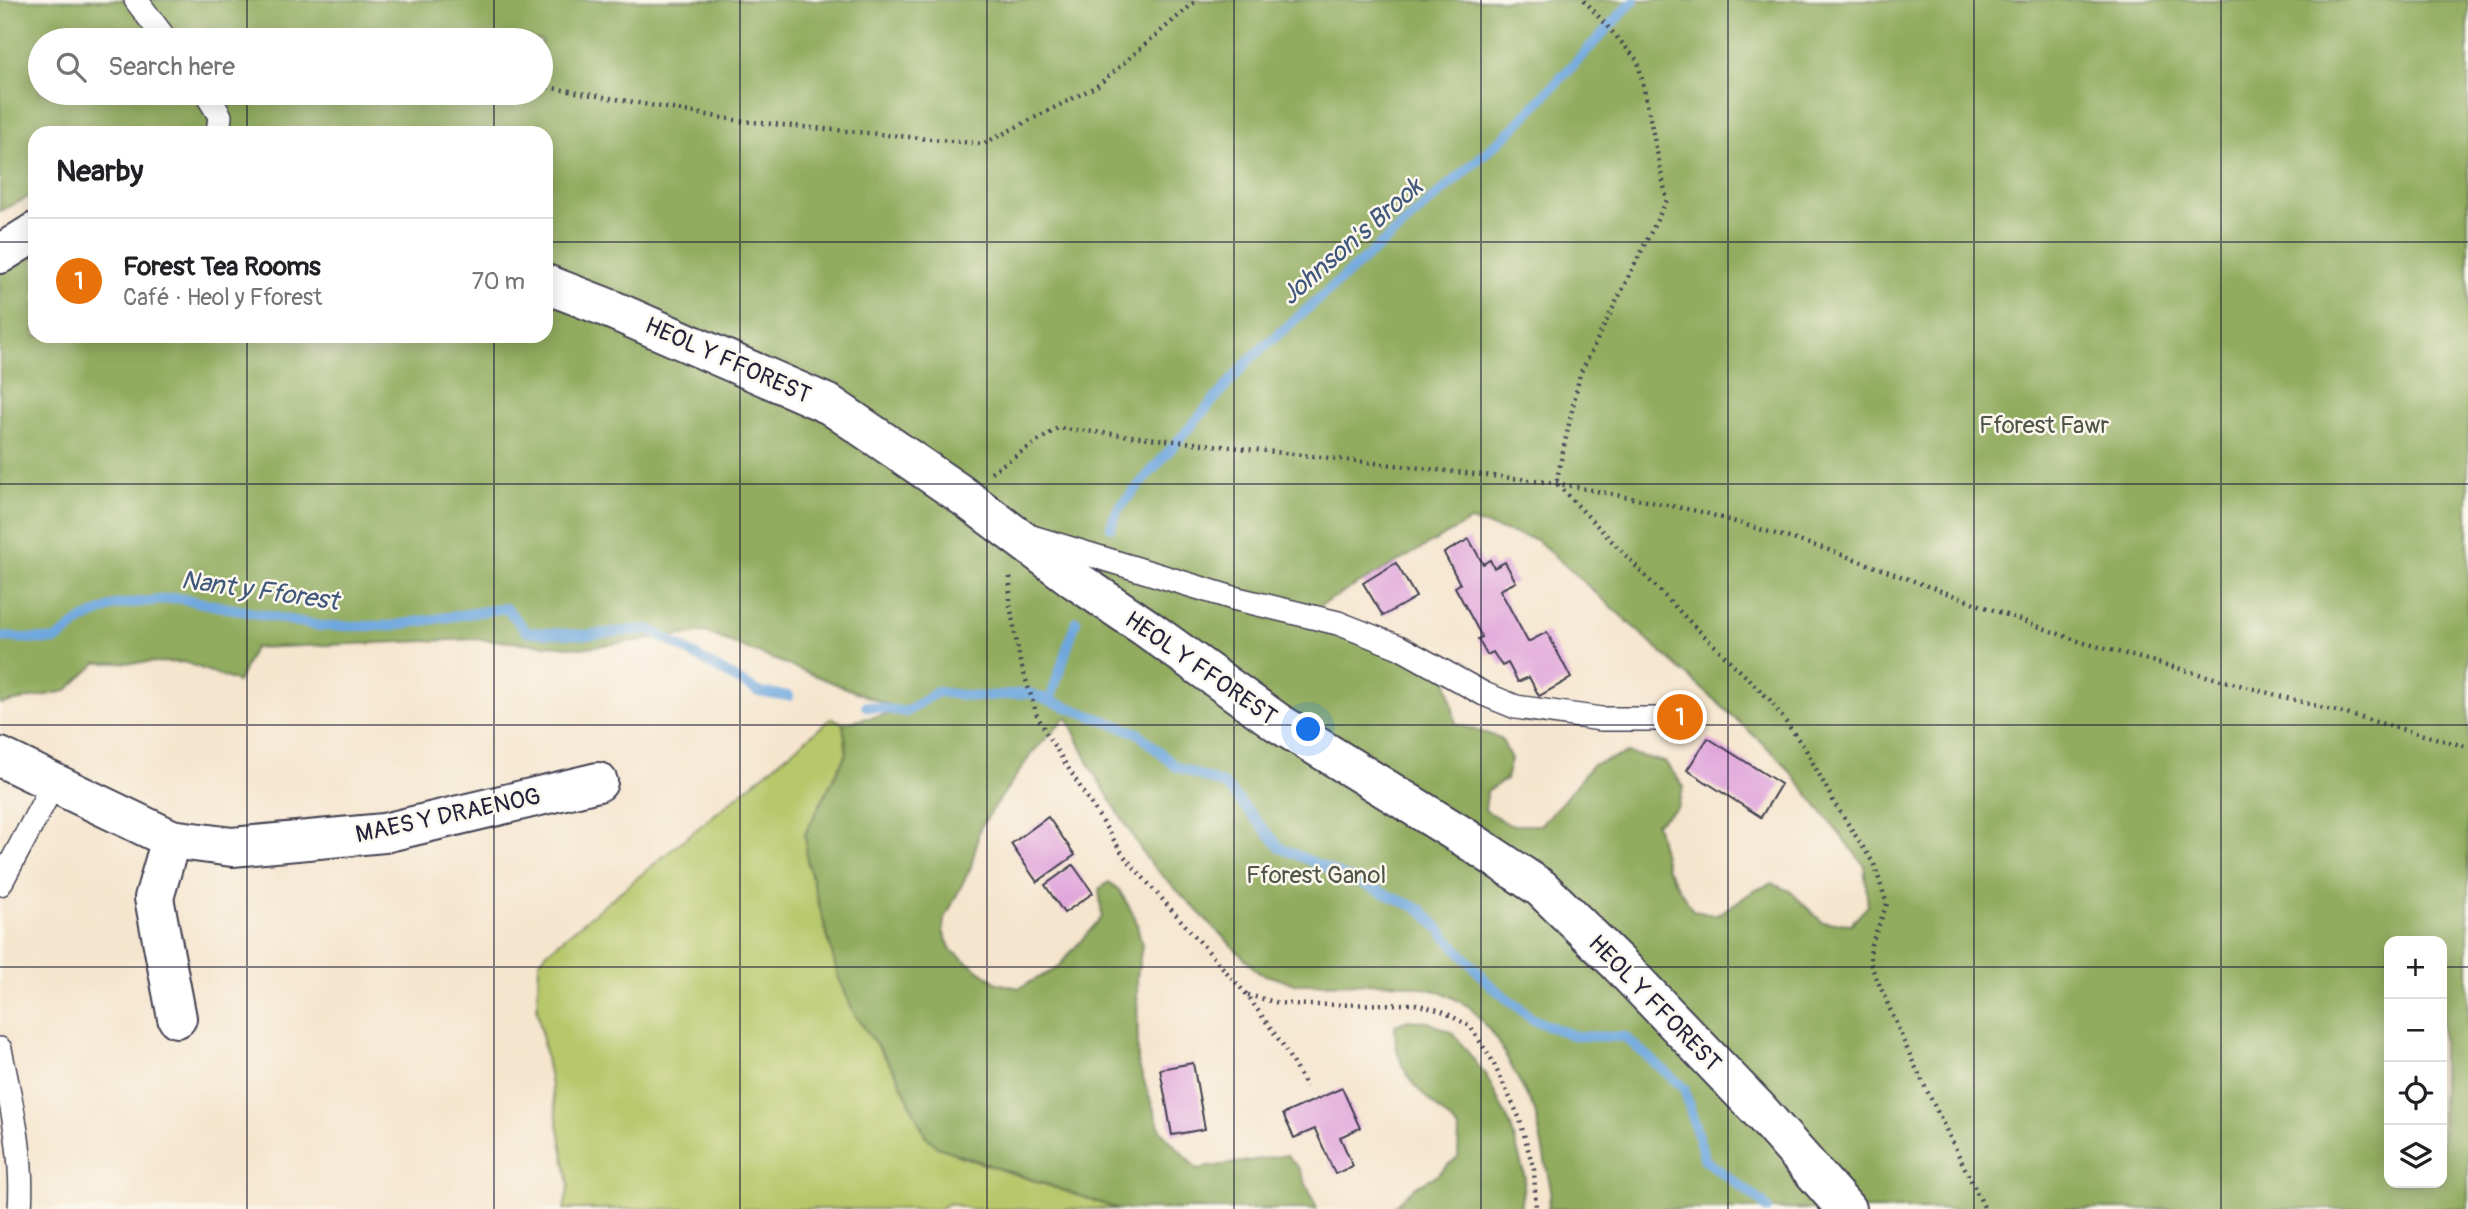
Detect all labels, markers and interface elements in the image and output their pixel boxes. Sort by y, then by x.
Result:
search box [28,28,553,105]
icon: search [52,48,90,86]
text: Search here [108,51,235,83]
text: Nearby [56,153,143,190]
water label: Johnson's Brook [1274,170,1431,312]
text: Forest Tea Rooms [123,251,321,283]
text: 1 [75,267,84,296]
text: 70 m [472,267,525,296]
text: Café · Heol y Fforest [123,283,322,312]
street label: HEOL Y FFOREST [640,311,815,410]
park label: Fforest Fawr [1979,411,2109,440]
water label: Nant y Fforest [179,564,343,618]
street label: HEOL Y FFOREST [1119,605,1282,732]
pin: 1 [1657,691,1703,743]
your location [1291,712,1325,746]
street label: MAES Y DRAENOG [353,782,543,849]
park label: Fforest Ganol [1246,861,1386,890]
street label: HEOL Y FFOREST [1582,929,1727,1078]
map controls [2384,936,2447,1188]
button: + [2384,936,2447,999]
button: − [2384,999,2447,1062]
button: locate [2384,1062,2447,1125]
button: layers [2384,1125,2447,1188]

